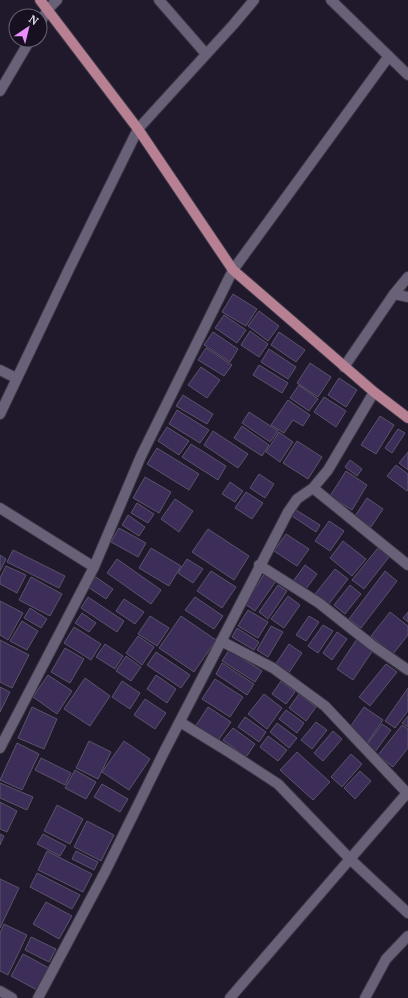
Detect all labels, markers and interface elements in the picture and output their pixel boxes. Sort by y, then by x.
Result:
north arrow [8,8,48,48]
text: N [26,12,42,28]

